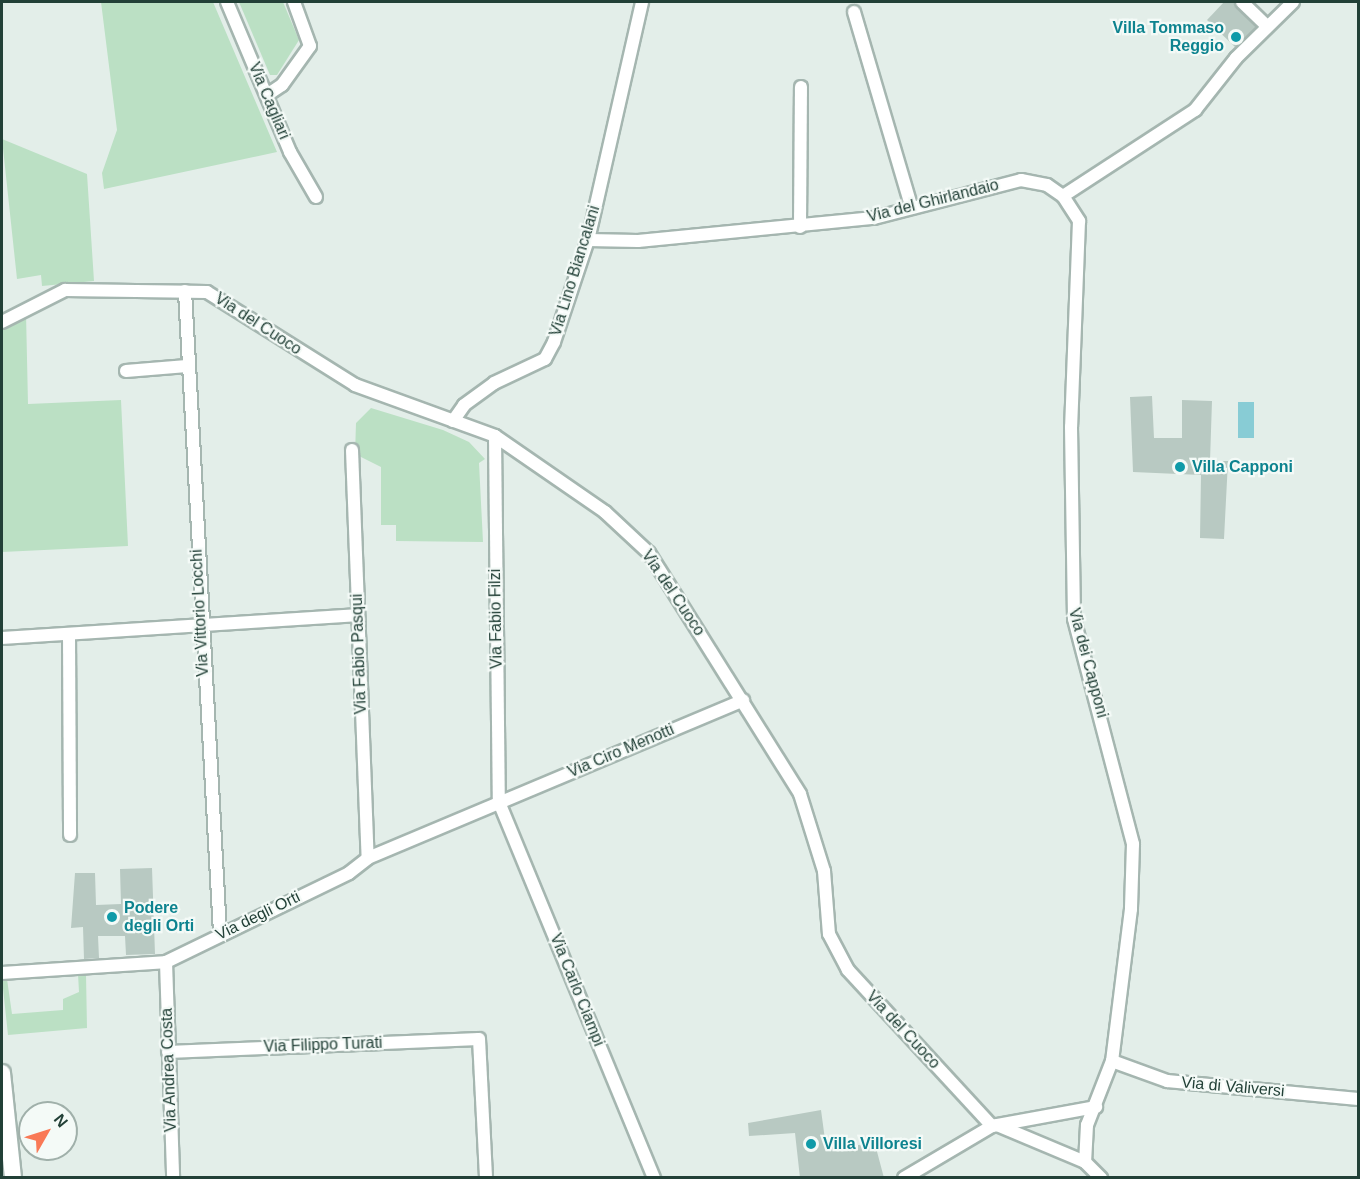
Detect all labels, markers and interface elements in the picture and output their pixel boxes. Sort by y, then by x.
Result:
place label: Villa Tommaso Reggio [1113,18,1224,56]
marker: Villa Tommaso Reggio [1229,30,1243,44]
street label: Via Cagliari [244,60,294,142]
street label: Via del Ghirlandaio [865,175,1001,227]
street label: Via Lino Biancalani [546,203,604,339]
street label: Via del Cuoco [211,289,305,359]
place label: Villa Capponi [1192,457,1293,477]
marker: Villa Capponi [1173,460,1187,474]
street label: Via del Cuoco [637,546,709,640]
street label: Via Vittorio Locchi [187,549,213,677]
street label: Via Fabio Filzi [486,569,506,669]
street label: Via Fabio Pasqui [347,593,371,715]
street label: Via dei Capponi [1064,606,1112,720]
street label: Via Ciro Menotti [565,720,677,782]
street label: Via degli Orti [213,887,303,945]
place label: Podere degli Orti [124,898,194,936]
marker: Podere degli Orti [105,910,119,924]
street label: Via Carlo Ciampi [546,931,608,1049]
street label: Via del Cuoco [862,987,944,1073]
street label: Via Andrea Costa [157,1007,181,1133]
street label: Via Filippo Turati [263,1033,383,1057]
street label: Via di Valiversi [1181,1073,1285,1101]
north arrow [18,1101,78,1161]
text: N [51,1111,71,1130]
place label: Villa Villoresi [823,1134,922,1154]
marker: Villa Villoresi [804,1137,818,1151]

